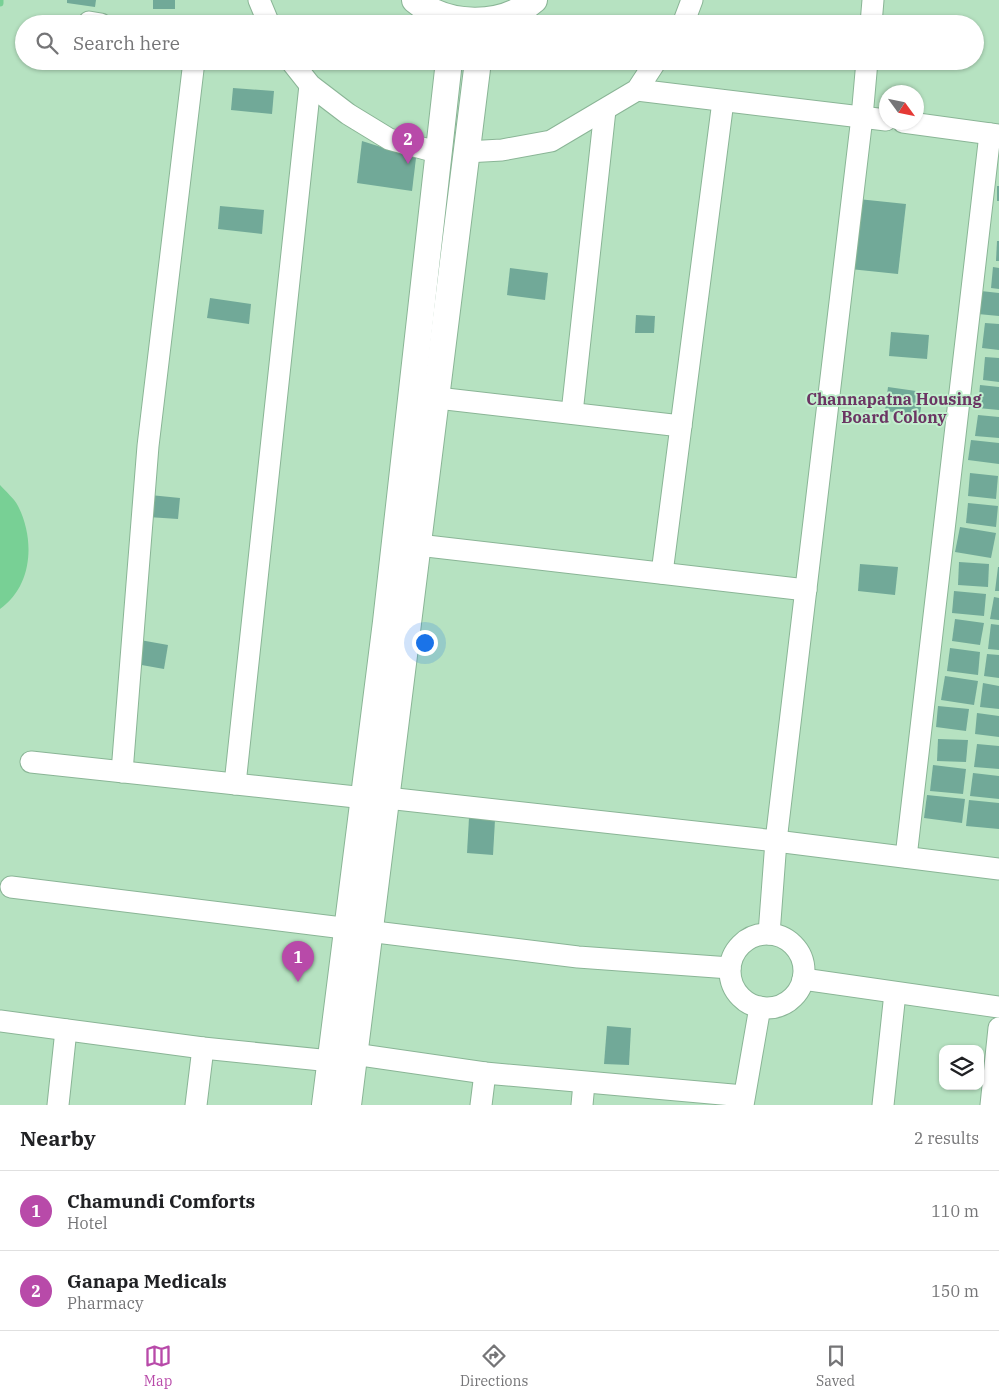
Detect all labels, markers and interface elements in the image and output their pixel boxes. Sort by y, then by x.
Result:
search box [15,15,984,70]
icon: search [33,29,61,57]
text: Search here [73,31,180,55]
north arrow [879,85,924,130]
pin: 2 [392,123,424,164]
district label: Channapatna Housing Board Colony [806,389,982,427]
your location [412,630,438,656]
pin: 1 [282,941,314,982]
map controls [939,1045,984,1090]
button: layers [939,1045,984,1090]
text: Nearby [20,1124,96,1152]
text: 2 results [914,1128,979,1148]
text: Chamundi Comforts [67,1189,255,1213]
text: 1 [31,1201,41,1221]
text: 110 m [931,1201,979,1221]
text: Hotel [67,1213,108,1233]
text: Ganapa Medicals [67,1269,227,1293]
text: 2 [31,1281,41,1301]
text: 150 m [931,1281,979,1301]
text: Pharmacy [67,1293,144,1313]
tab: Map [144,1342,172,1390]
tab: Directions [460,1342,528,1390]
tab: Saved [816,1342,855,1390]

